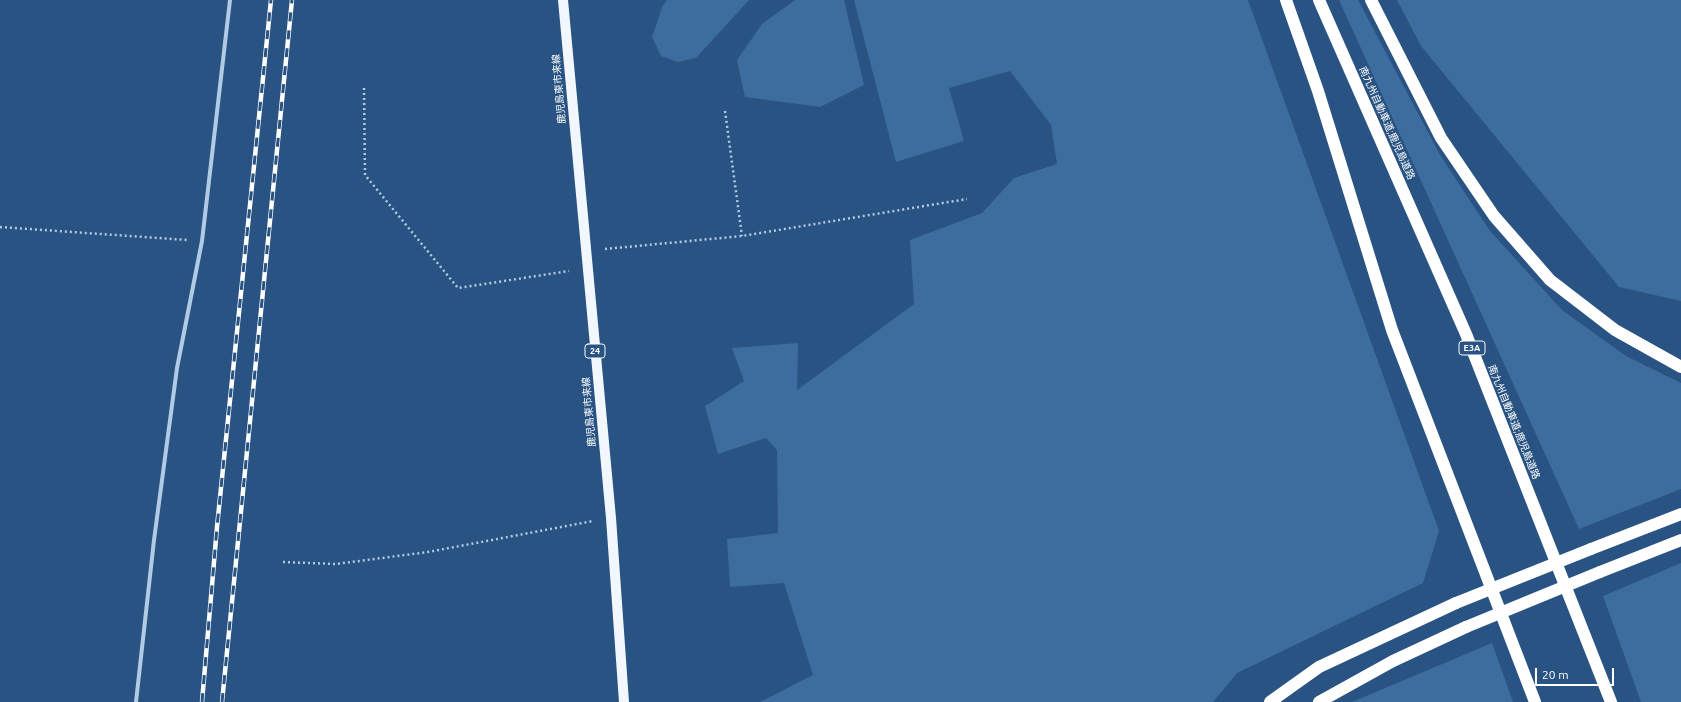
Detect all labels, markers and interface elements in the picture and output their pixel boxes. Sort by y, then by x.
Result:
street label: 鹿児島東市来線 [550,54,568,124]
street label: 南九州自動車道;鹿児島道路 [1357,65,1417,181]
road number: E3A [1459,341,1485,355]
road number: 24 [585,344,605,358]
street label: 南九州自動車道;鹿児島道路 [1485,363,1543,481]
street label: 鹿児島東市来線 [580,377,598,447]
scale bar [1537,660,1616,686]
text: 20 m [1542,668,1569,681]

